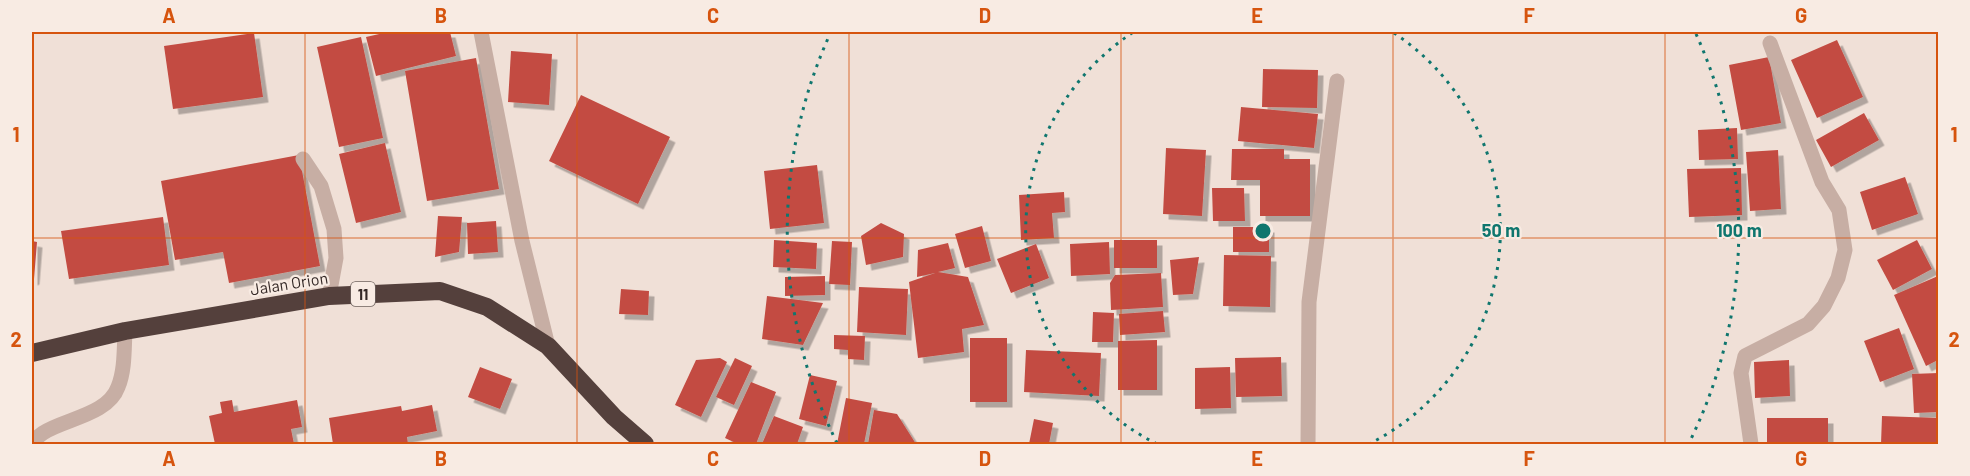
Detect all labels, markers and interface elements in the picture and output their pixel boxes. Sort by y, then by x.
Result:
text: A [162,3,176,27]
text: B [435,3,447,27]
text: C [707,3,719,27]
text: D [979,3,991,27]
text: E [1251,3,1263,27]
text: F [1523,3,1535,27]
text: G [1795,3,1807,27]
text: 1 [12,122,20,146]
text: 1 [1950,122,1958,146]
text: 50 m [1482,219,1520,241]
text: 100 m [1716,219,1762,241]
centre of rings [1253,221,1273,241]
street label: Jalan Orion [249,267,329,299]
road number: 11 [351,282,375,306]
text: 2 [10,327,22,351]
text: 2 [1948,327,1960,351]
text: A [162,446,176,470]
text: B [435,446,447,470]
text: C [707,446,719,470]
text: D [979,446,991,470]
text: E [1251,446,1263,470]
text: F [1523,446,1535,470]
text: G [1795,446,1807,470]

